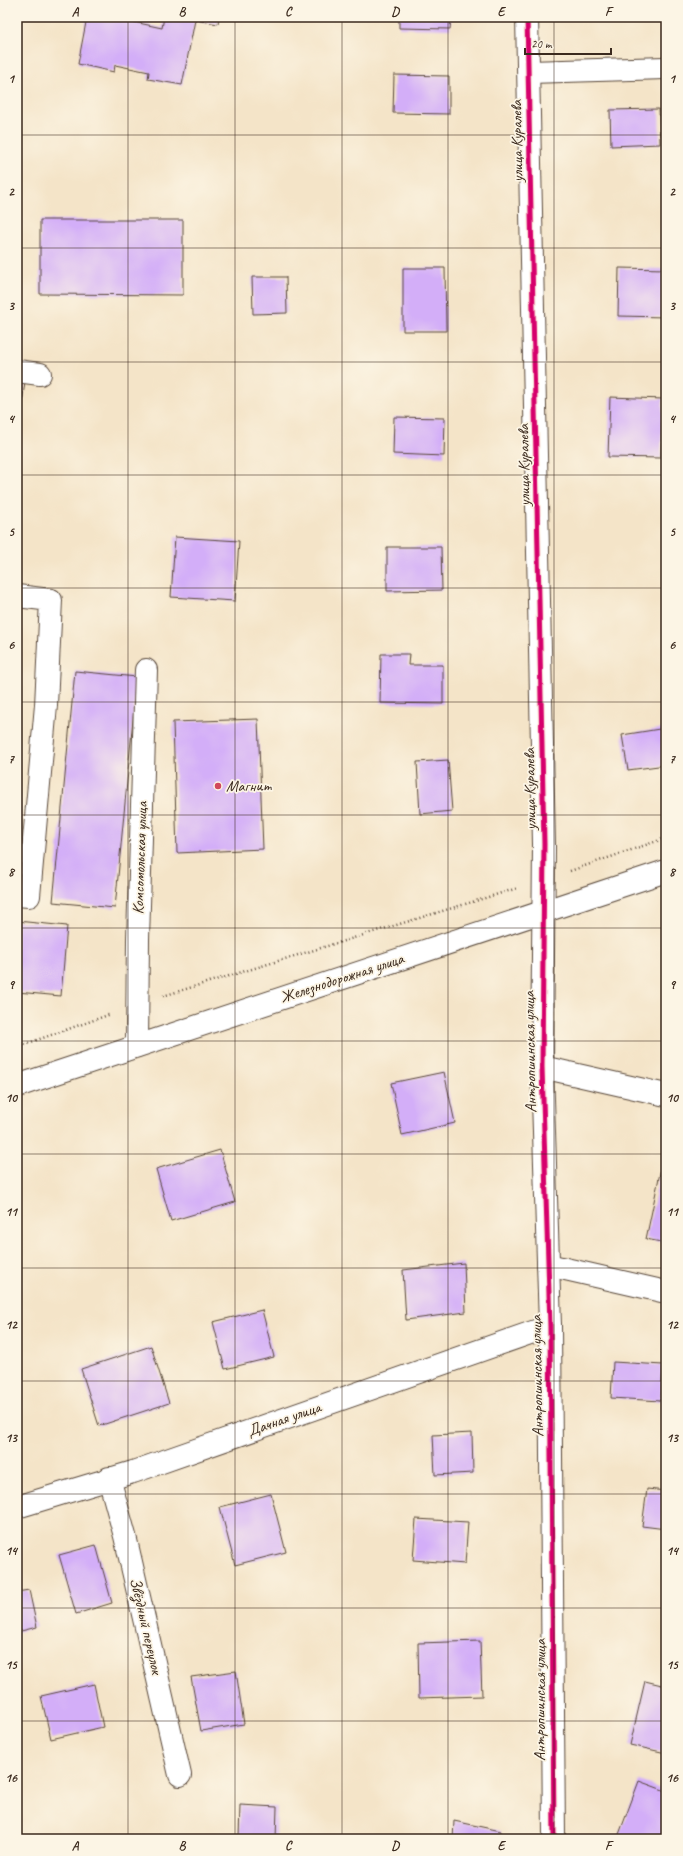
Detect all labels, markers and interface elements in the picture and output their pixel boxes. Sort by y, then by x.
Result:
text: A [72,4,80,20]
text: B [179,4,187,20]
text: C [285,4,293,20]
text: D [391,4,400,20]
text: E [498,4,507,20]
text: F [605,4,614,20]
scale bar [525,30,611,56]
text: 20 m [531,36,553,52]
text: 1 [8,71,16,87]
text: 1 [669,71,677,87]
street label: улица Куралева [506,99,528,183]
text: 2 [8,184,15,200]
text: 2 [669,184,676,200]
text: 3 [8,298,15,314]
text: 3 [669,298,676,314]
text: 4 [8,411,16,427]
text: 4 [669,411,677,427]
street label: улица Куралева [513,423,535,507]
text: 5 [8,524,15,540]
text: 5 [669,524,676,540]
text: 6 [8,637,15,653]
text: 6 [669,637,676,653]
street label: улица Куралева [519,747,541,831]
text: 7 [8,751,15,767]
text: 7 [669,751,676,767]
place label: Магнит [226,776,273,796]
marker: Магнит [213,781,223,791]
street label: Комсомольская улица [128,800,152,915]
text: 8 [8,864,16,880]
text: 8 [669,864,677,880]
street label: Железнодорожная улица [278,948,407,1007]
text: 9 [8,977,15,993]
text: 9 [669,977,676,993]
street label: Антропшинская улица [519,990,541,1113]
text: 10 [5,1090,18,1106]
text: 10 [666,1090,679,1106]
text: 11 [5,1204,19,1220]
text: 11 [666,1204,680,1220]
street label: Антропшинская улица [526,1314,548,1437]
text: 12 [5,1317,18,1333]
text: 12 [666,1317,679,1333]
street label: Дачная улица [245,1397,325,1441]
text: 13 [5,1430,18,1446]
text: 13 [666,1430,679,1446]
text: 14 [5,1543,19,1559]
text: 14 [666,1543,680,1559]
street label: Звёздный переулок [125,1576,167,1678]
street label: Антропшинская улица [530,1638,550,1761]
text: 15 [5,1657,18,1673]
text: 15 [666,1657,679,1673]
text: 16 [5,1770,18,1786]
text: 16 [666,1770,679,1786]
text: A [72,1838,80,1854]
text: B [179,1838,187,1854]
text: C [285,1838,293,1854]
text: D [391,1838,400,1854]
text: E [498,1838,507,1854]
text: F [605,1838,614,1854]

